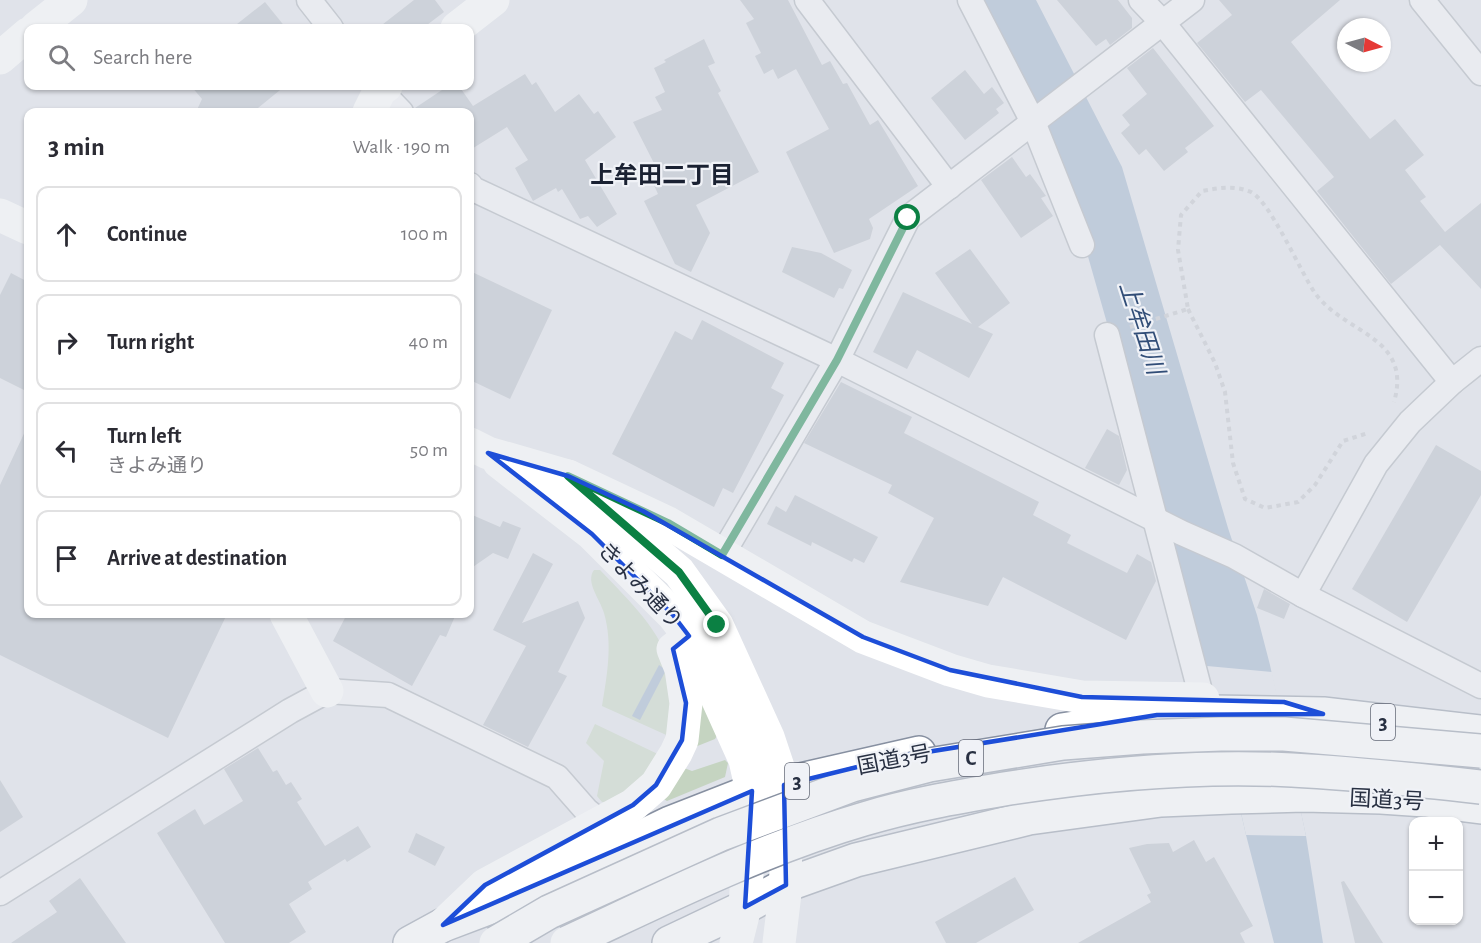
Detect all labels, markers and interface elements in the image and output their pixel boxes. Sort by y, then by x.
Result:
north arrow [1337,18,1391,72]
search box [24,24,474,90]
icon: search [45,41,78,74]
text: Search here [93,46,192,68]
text: 3 min [48,134,105,160]
text: Walk · 190 m [353,137,450,157]
district label: 上牟田二丁目 [590,162,734,188]
route start [894,204,920,230]
icon: ahead [50,218,83,251]
text: Continue [107,223,187,245]
text: 100 m [401,224,448,244]
water label: 上牟田川 [1115,278,1170,381]
icon: right [50,326,83,359]
text: Turn right [107,331,194,353]
text: 40 m [409,332,448,352]
text: Turn left [107,425,181,447]
icon: left [50,434,83,467]
text: 50 m [410,440,448,460]
text: きよみ通り [107,456,207,476]
street label: きよみ通り [594,538,686,633]
icon: arrive [50,542,83,575]
text: Arrive at destination [107,547,287,569]
route end [703,611,729,637]
road number: 3 [1371,704,1395,740]
road number: C [959,740,983,776]
street label: 国道3号 [855,741,933,778]
road number: 3 [785,763,809,799]
street label: 国道3号 [1349,786,1425,813]
map controls [1409,817,1463,925]
button: + [1409,817,1463,871]
button: − [1409,871,1463,925]

